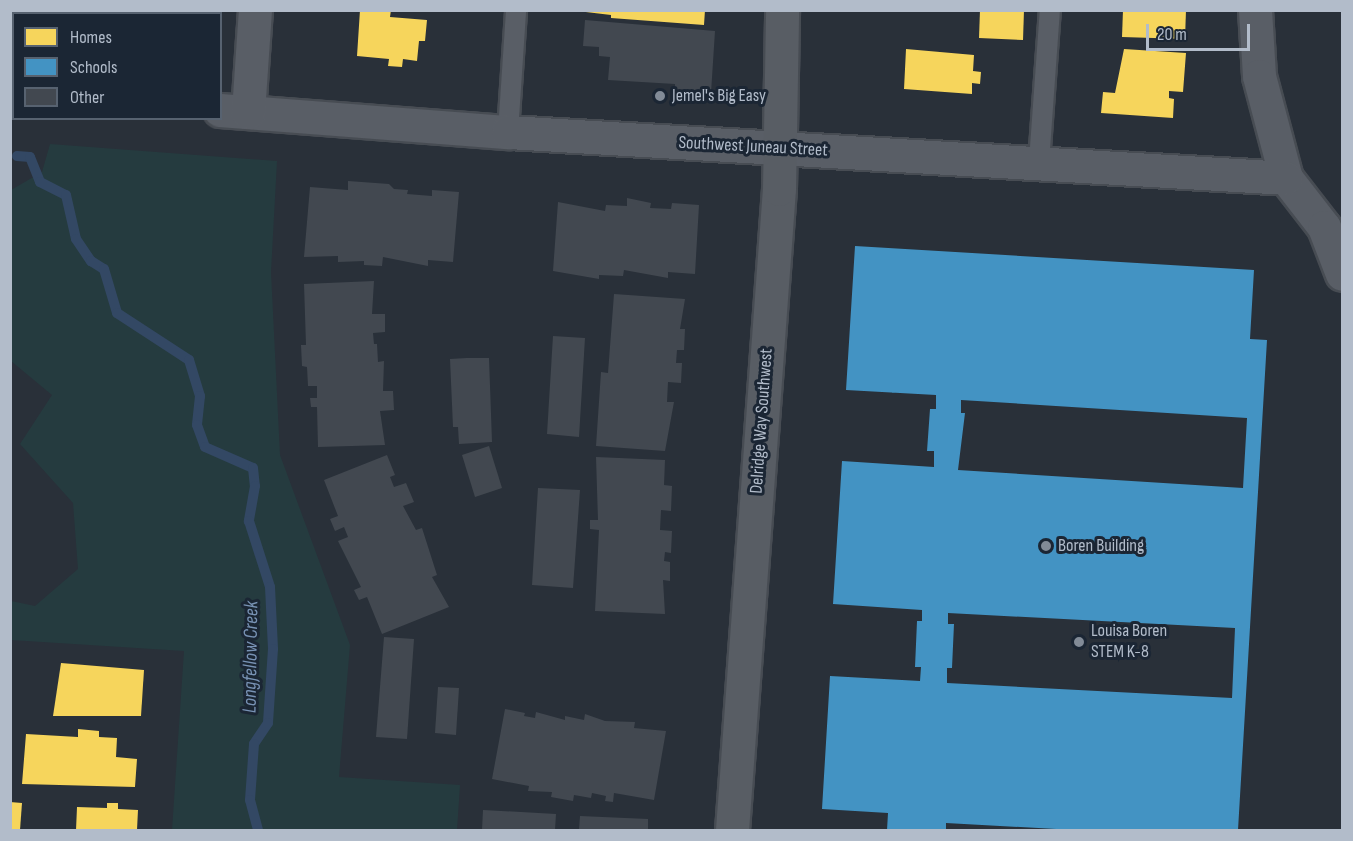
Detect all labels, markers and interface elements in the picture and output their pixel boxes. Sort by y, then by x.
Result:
legend [12,12,222,120]
scale bar [1149,12,1252,50]
text: 20 m [1157,24,1187,45]
text: Homes [70,27,112,48]
text: Schools [70,57,117,78]
place label: Jemel's Big Easy [672,85,766,107]
text: Other [70,87,104,108]
marker: Jemel's Big Easy [653,89,667,103]
street label: Southwest Juneau Street [678,132,828,162]
street label: Delridge Way Southwest [746,348,778,494]
place label: Boren Building [1058,535,1144,557]
marker: Boren Building [1039,539,1053,553]
water label: Longfellow Creek [238,601,264,713]
place label: Louisa Boren STEM K-8 [1091,621,1167,664]
marker: Louisa Boren STEM K-8 [1072,635,1086,649]

